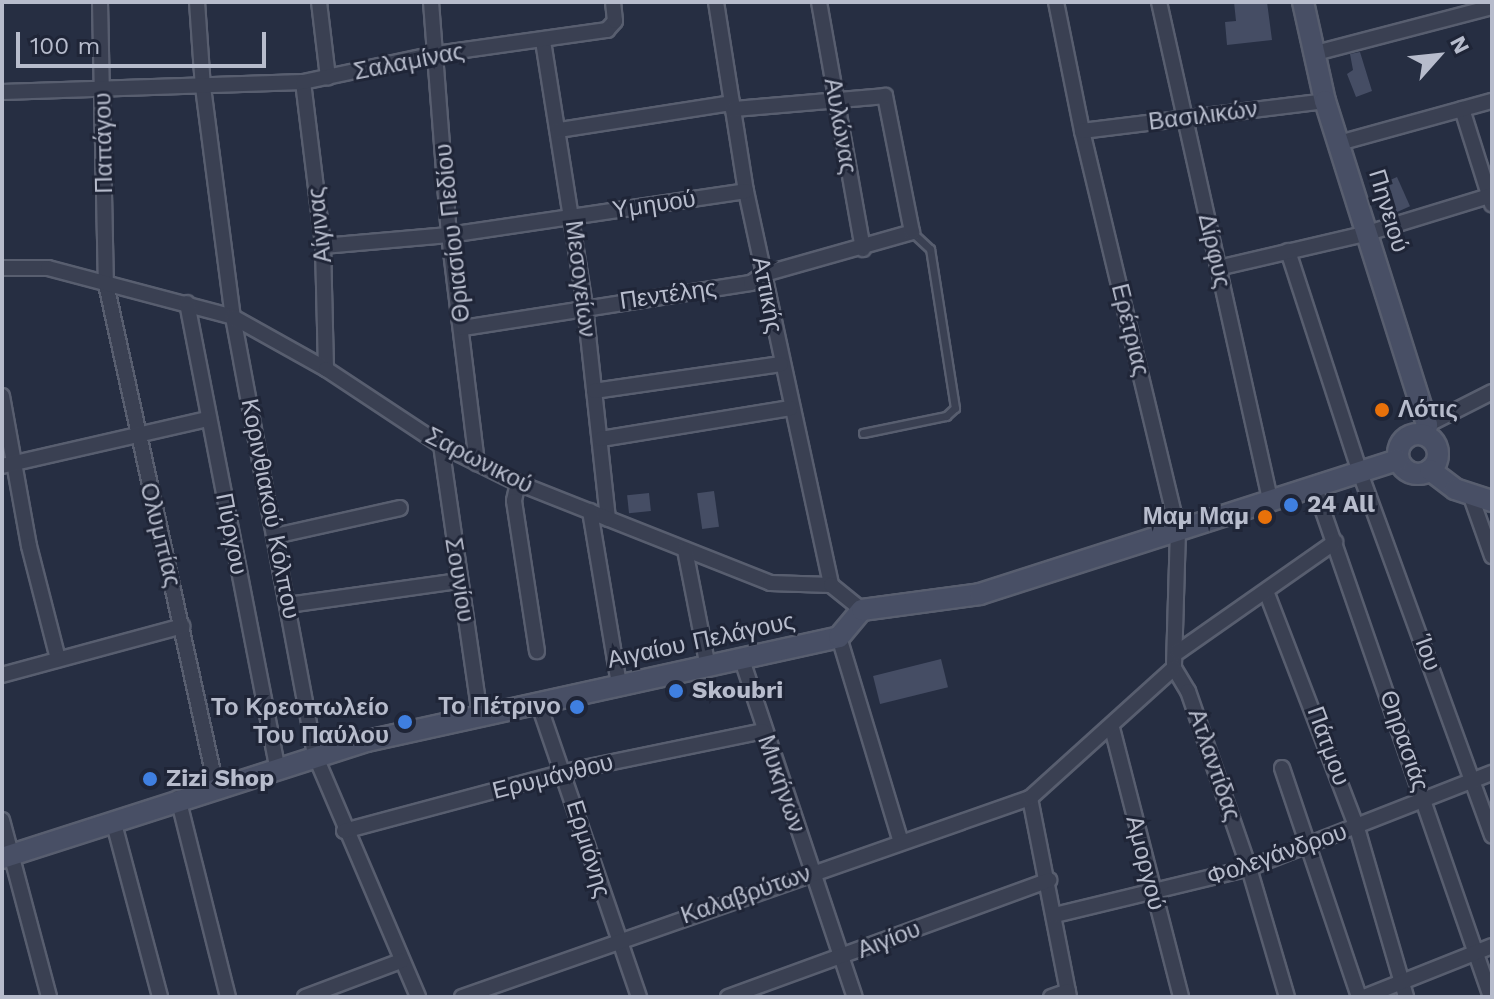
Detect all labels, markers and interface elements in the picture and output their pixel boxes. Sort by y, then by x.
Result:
scale bar [20,16,270,66]
north arrow [1398,16,1478,96]
text: 100 m [30,32,100,60]
text: N [1445,32,1475,58]
street label: Σαλαμίνας [351,37,467,87]
street label: Αυλώνας [817,76,863,176]
street label: Παπάγου [89,92,119,194]
street label: Βασιλικών [1147,95,1259,137]
street label: Θριασίου Πεδίου [429,142,477,324]
street label: Πηνειού [1362,166,1414,256]
street label: Υμηυού [610,185,698,225]
street label: Αίγινας [302,186,338,264]
street label: Δίρφυς [1192,211,1236,291]
street label: Μεσογείων [559,219,601,339]
street label: Αττικής [745,254,789,336]
street label: Πεντέλης [618,274,718,316]
street label: Ερέτριας [1105,281,1155,379]
street label: Κορινθιακού Κόλπου [235,396,305,622]
place label: Λότις [1398,396,1458,424]
marker: Λότις [1373,401,1391,419]
street label: Σαρωνικού [421,422,537,500]
street label: Ολυμπίας [133,480,187,590]
street label: Πύργου [209,491,253,577]
place label: 24 All [1307,491,1375,519]
marker: 24 All [1282,496,1300,514]
place label: Μαμ Μαμ [1143,503,1249,531]
marker: Μαμ Μαμ [1256,508,1274,526]
street label: Σουνίου [438,536,480,624]
street label: Αιγαίου Πελάγους [605,607,797,675]
street label: Ίου [1407,631,1447,675]
place label: Skoubri [692,677,783,705]
marker: Skoubri [667,682,685,700]
street label: Θηρασιάς [1373,687,1435,795]
place label: Το Πέτρινο [438,693,561,721]
place label: Το Κρεοπωλείο Του Παύλου [211,694,389,750]
marker: Το Πέτρινο [568,698,586,716]
street label: Πάτμου [1300,703,1356,789]
street label: Ατλαντίδας [1181,705,1247,825]
marker: Το Κρεοπωλείο Του Παύλου [396,713,414,731]
street label: Μυκήνων [751,731,811,837]
street label: Ερυμάνθου [490,748,616,806]
place label: Zizi Shop [166,765,274,793]
marker: Zizi Shop [141,770,159,788]
street label: Ερμιόνης [560,797,616,901]
street label: Αμοργού [1119,813,1171,913]
street label: Φολεγάνδρου [1203,818,1351,892]
street label: Καλαβρύτων [677,859,815,931]
street label: Αιγίου [853,915,925,965]

